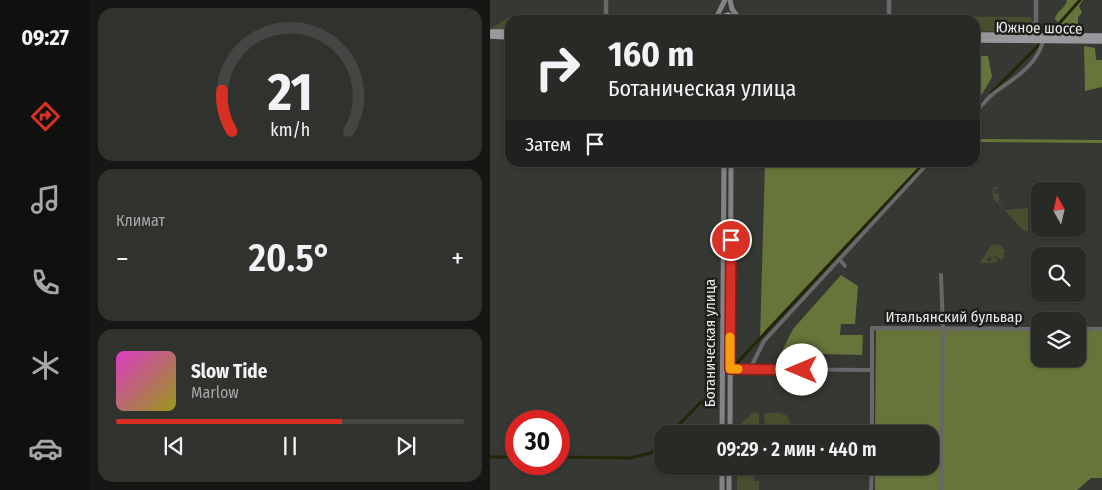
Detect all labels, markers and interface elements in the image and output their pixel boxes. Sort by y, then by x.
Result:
street label: Южное шоссе [995,18,1083,38]
text: 09:27 [21,24,69,51]
text: 160 m [608,33,694,75]
icon: right [525,35,590,100]
text: 21 [266,61,313,124]
text: Ботаническая улица [608,75,796,102]
icon: directions [28,99,63,134]
text: km/h [270,119,310,141]
icon: arrive [581,130,609,158]
text: Затем [525,133,571,156]
icon: music [28,182,63,217]
north arrow [1031,182,1086,238]
map controls [1031,182,1086,367]
text: Климат [116,211,165,230]
pin [710,219,752,261]
icon: arrive [717,226,745,254]
text: 20.5° [249,235,331,281]
text: − [116,242,129,275]
text: + [451,242,464,275]
button: search [1031,247,1086,302]
icon: phone [28,265,63,300]
street label: Ботаническая улица [701,279,719,407]
street label: Итальянский бульвар [886,308,1022,326]
button: layers [1031,312,1086,367]
position arrow [775,343,827,395]
icon: climate [28,348,63,383]
text: Slow Tide [191,360,267,383]
text: Marlow [191,383,239,402]
speed limit sign: 30 [505,410,570,475]
icon: car [28,431,63,466]
icon: previous [160,432,188,460]
icon: pause [276,432,304,460]
icon: next [392,432,420,460]
text: 09:29 · 2 мин · 440 m [716,438,877,461]

